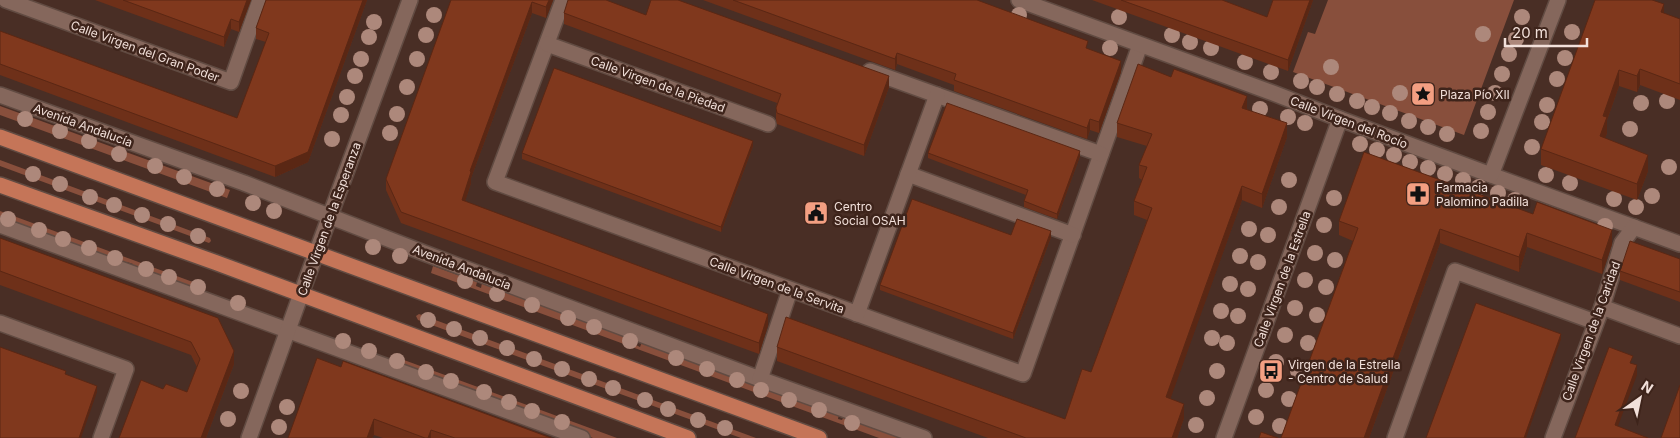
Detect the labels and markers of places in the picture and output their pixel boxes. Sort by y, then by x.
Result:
place icon: Plaza Pío XII [1410,81,1436,107]
place label: Plaza Pío XII [1440,87,1510,102]
place label: Farmacia Palomino Padilla [1436,180,1529,209]
pharmacy icon: Farmacia Palomino Padilla [1405,181,1431,207]
place label: Centro Social OSAH [834,199,906,228]
public building icon: Centro Social OSAH [803,200,829,226]
place label: Virgen de la Estrella - Centro de Salud [1288,357,1400,386]
bus stop icon: Virgen de la Estrella - Centro de Salud [1258,358,1284,384]

